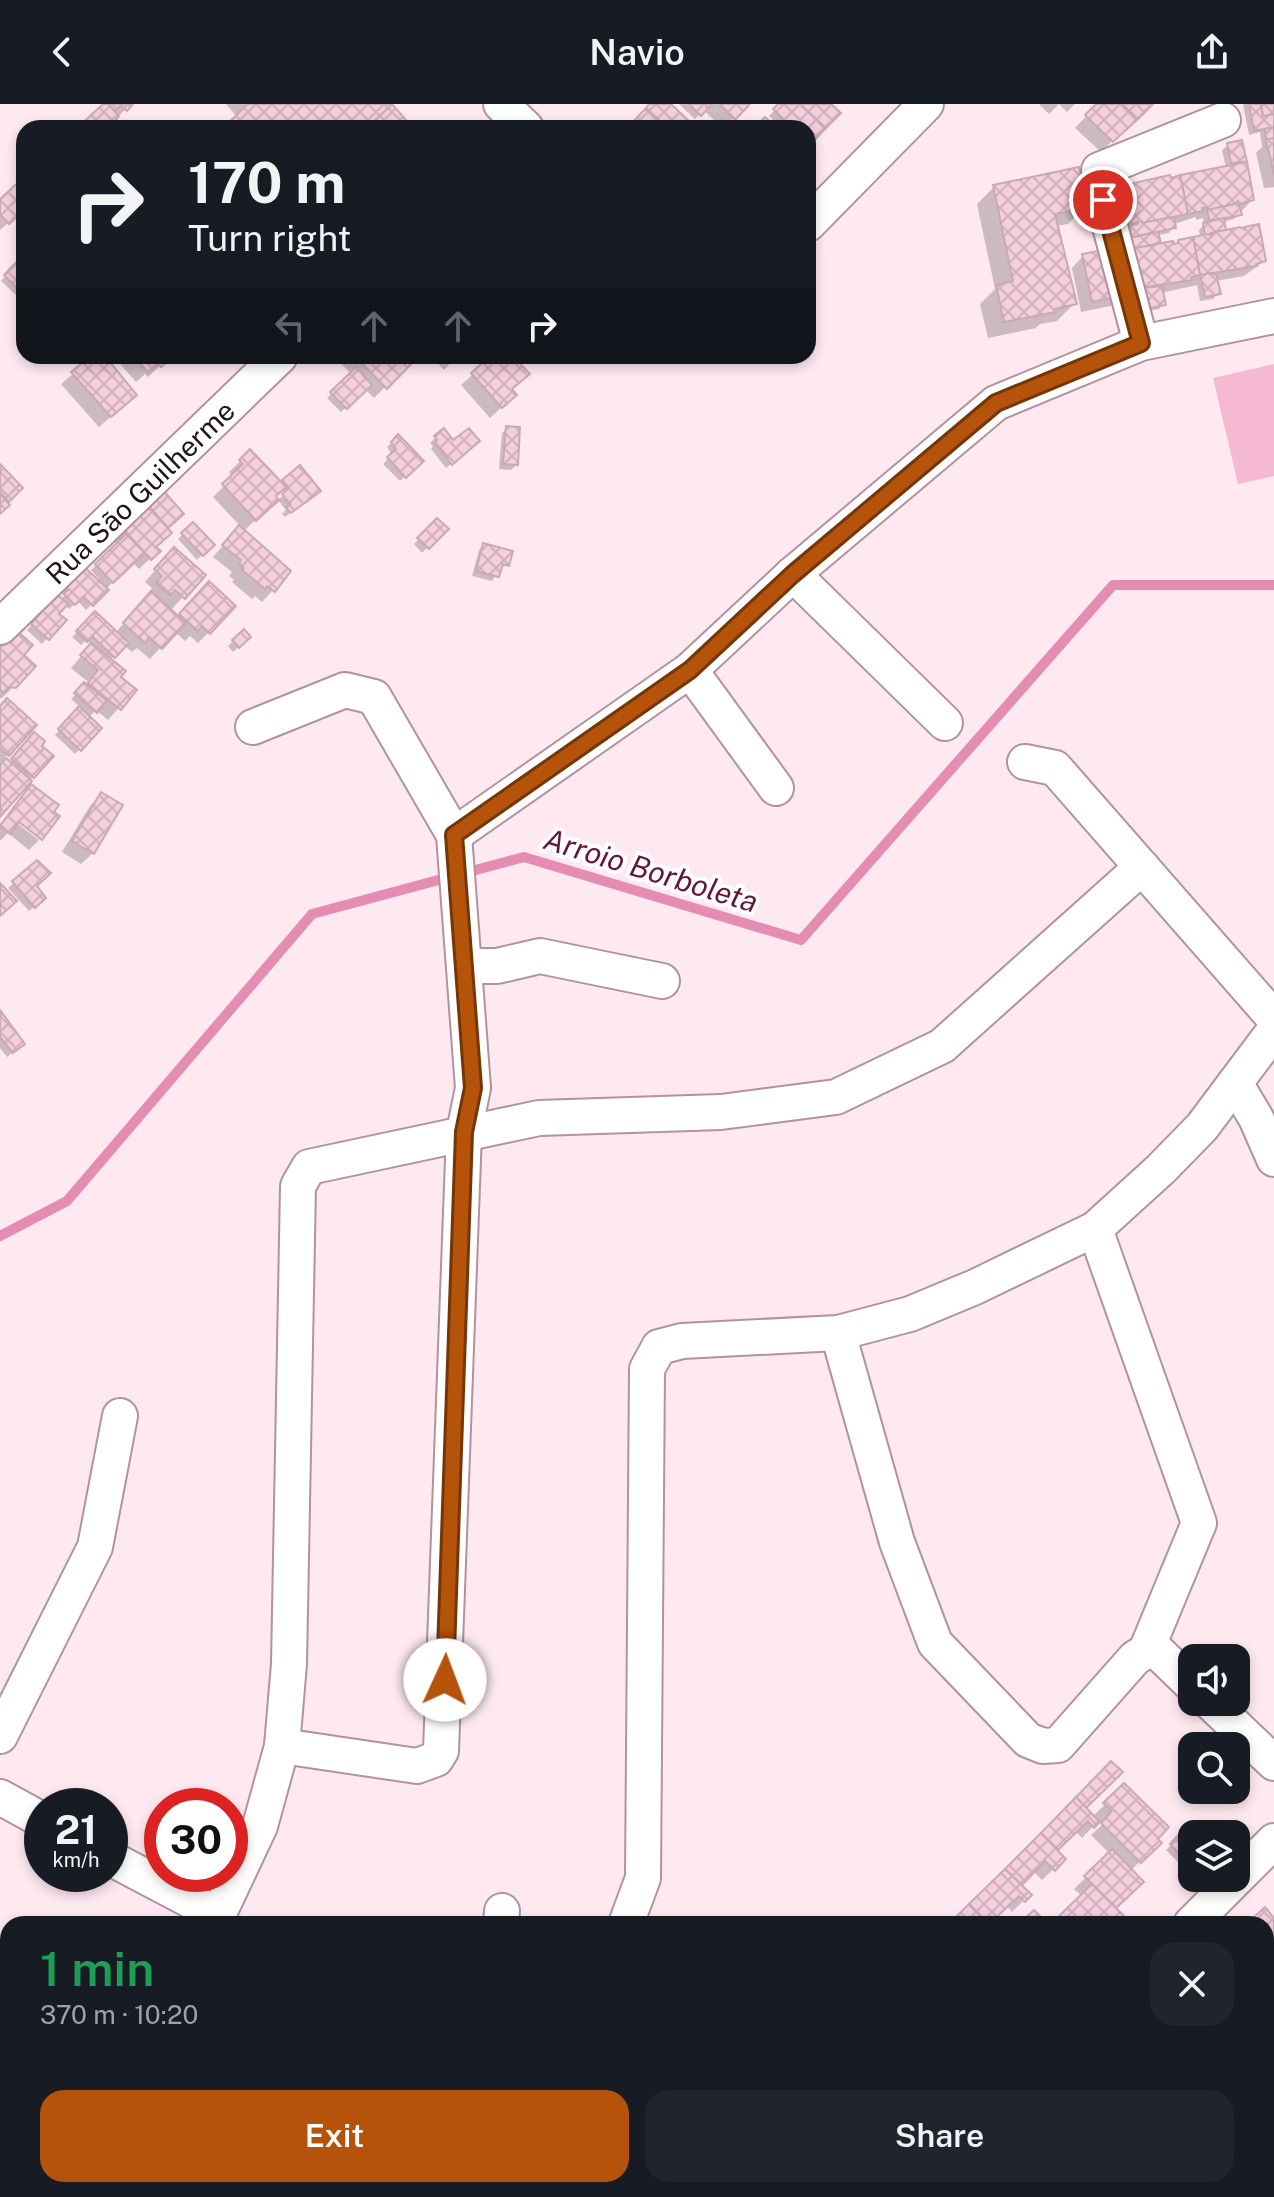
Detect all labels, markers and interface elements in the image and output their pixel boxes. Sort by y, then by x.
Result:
icon: back [40,30,84,74]
icon: share [1190,30,1234,74]
text: Navio [589,31,685,73]
text: 170 m [188,150,345,216]
icon: right [56,152,160,256]
pin [1069,166,1137,234]
icon: arrive [1081,178,1125,222]
text: Turn right [188,217,351,259]
icon: left [268,304,312,348]
icon: ahead [352,304,396,348]
icon: ahead [436,304,480,348]
icon: right [520,304,564,348]
street label: Rua São Guilherme [39,394,241,590]
water label: Arroio Borboleta [540,820,762,920]
position arrow [403,1638,487,1722]
map controls [1178,1644,1250,1892]
button: sound [1178,1644,1250,1716]
button: search [1178,1732,1250,1804]
speed limit sign: 30 [144,1788,248,1892]
text: 21 [55,1806,97,1853]
button: layers [1178,1820,1250,1892]
text: km/h [52,1848,100,1872]
text: 1 min [40,1940,154,1997]
button: close [1150,1942,1234,2026]
text: 370 m · 10:20 [40,1999,198,2030]
button: Exit [40,2090,629,2182]
button: Share [645,2090,1234,2182]

